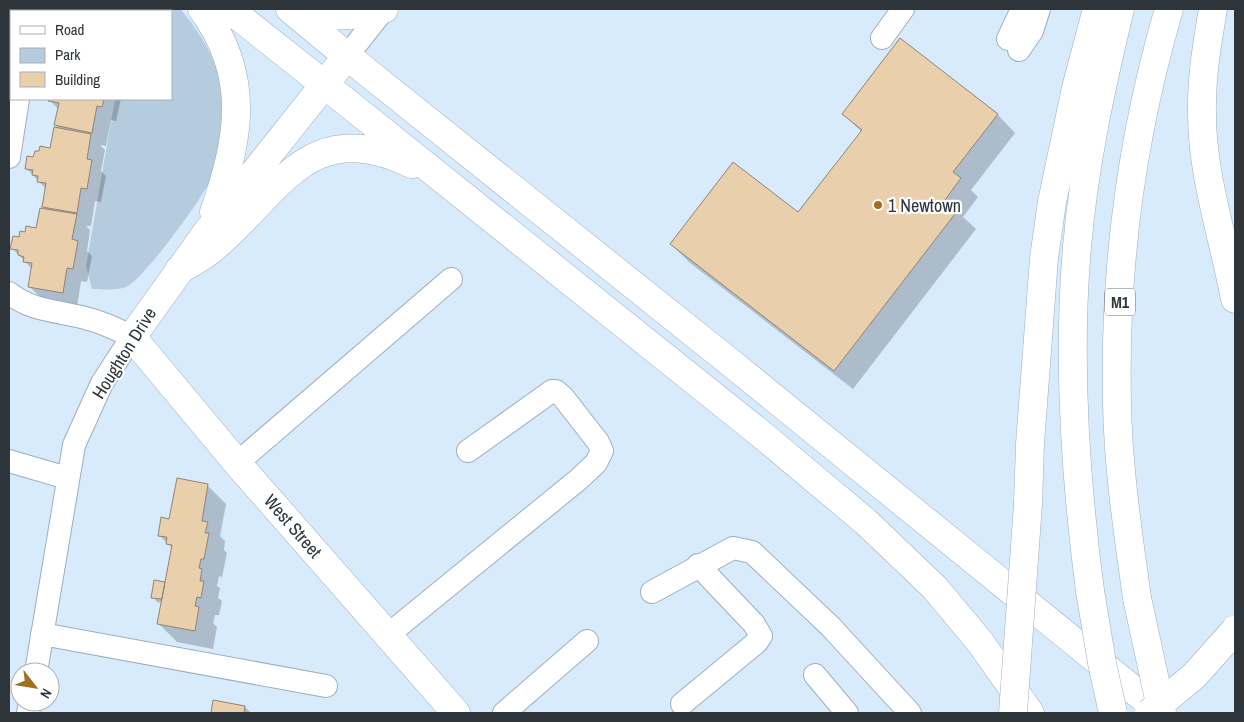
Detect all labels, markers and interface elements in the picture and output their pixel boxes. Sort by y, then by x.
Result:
legend [10,10,172,100]
text: Road [55,19,84,40]
text: Park [55,44,81,65]
text: Building [55,69,100,90]
place label: 1 Newtown [888,193,961,218]
marker: 1 Newtown [872,199,884,211]
road number: M1 [1105,288,1135,316]
street label: Houghton Drive [86,303,162,403]
street label: West Street [258,489,328,563]
north arrow [10,662,60,712]
text: N [36,686,56,702]

